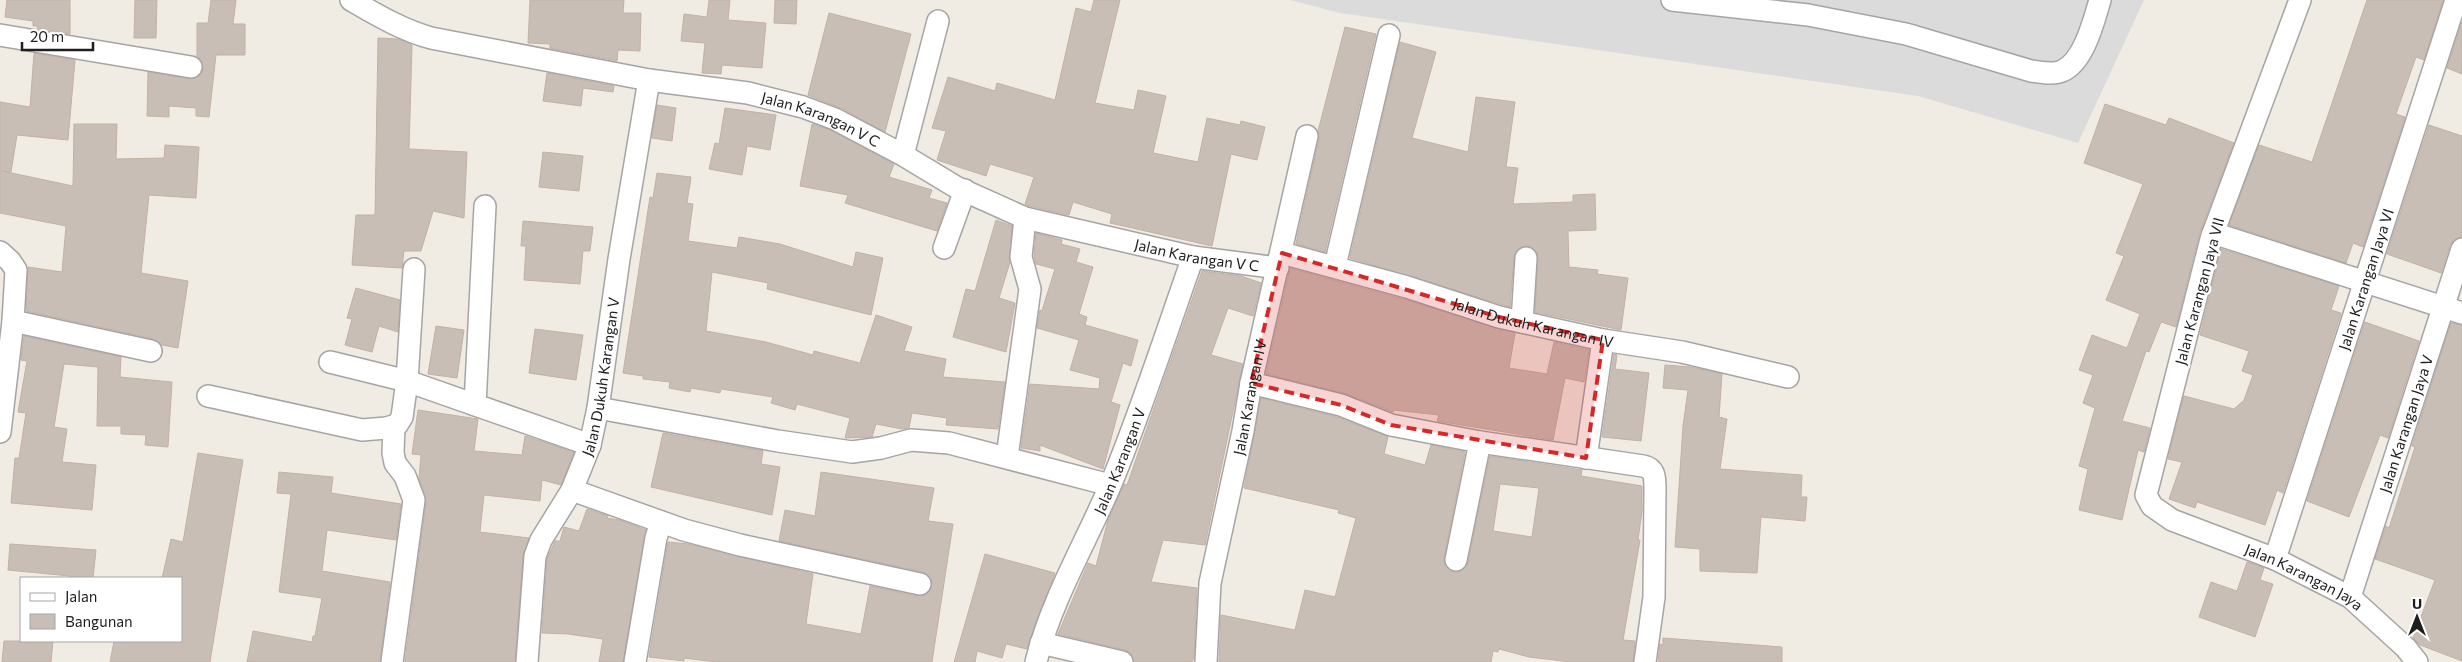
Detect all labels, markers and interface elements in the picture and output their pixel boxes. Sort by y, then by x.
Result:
scale bar [22,20,94,52]
text: 20 m [30,27,64,45]
street label: Jalan Karangan V C [759,88,883,150]
street label: Jalan Karangan Jaya VI [2334,206,2397,352]
street label: Jalan Karangan Jaya VII [2171,215,2227,367]
street label: Jalan Karangan V C [1133,235,1260,274]
street label: Jalan Dukuh Karangan IV [1451,294,1615,351]
street label: Jalan Dukuh Karangan V [578,296,623,459]
street label: Jalan Karangan IV [1229,338,1270,457]
street label: Jalan Karangan Jaya V [2375,353,2436,495]
street label: Jalan Karangan V [1090,405,1149,517]
street label: Jalan Karangan Jaya [2242,539,2367,614]
legend [20,577,182,642]
text: Jalan [65,587,97,605]
north arrow [2392,592,2442,642]
text: U [2412,595,2422,612]
text: Bangunan [65,612,133,630]

